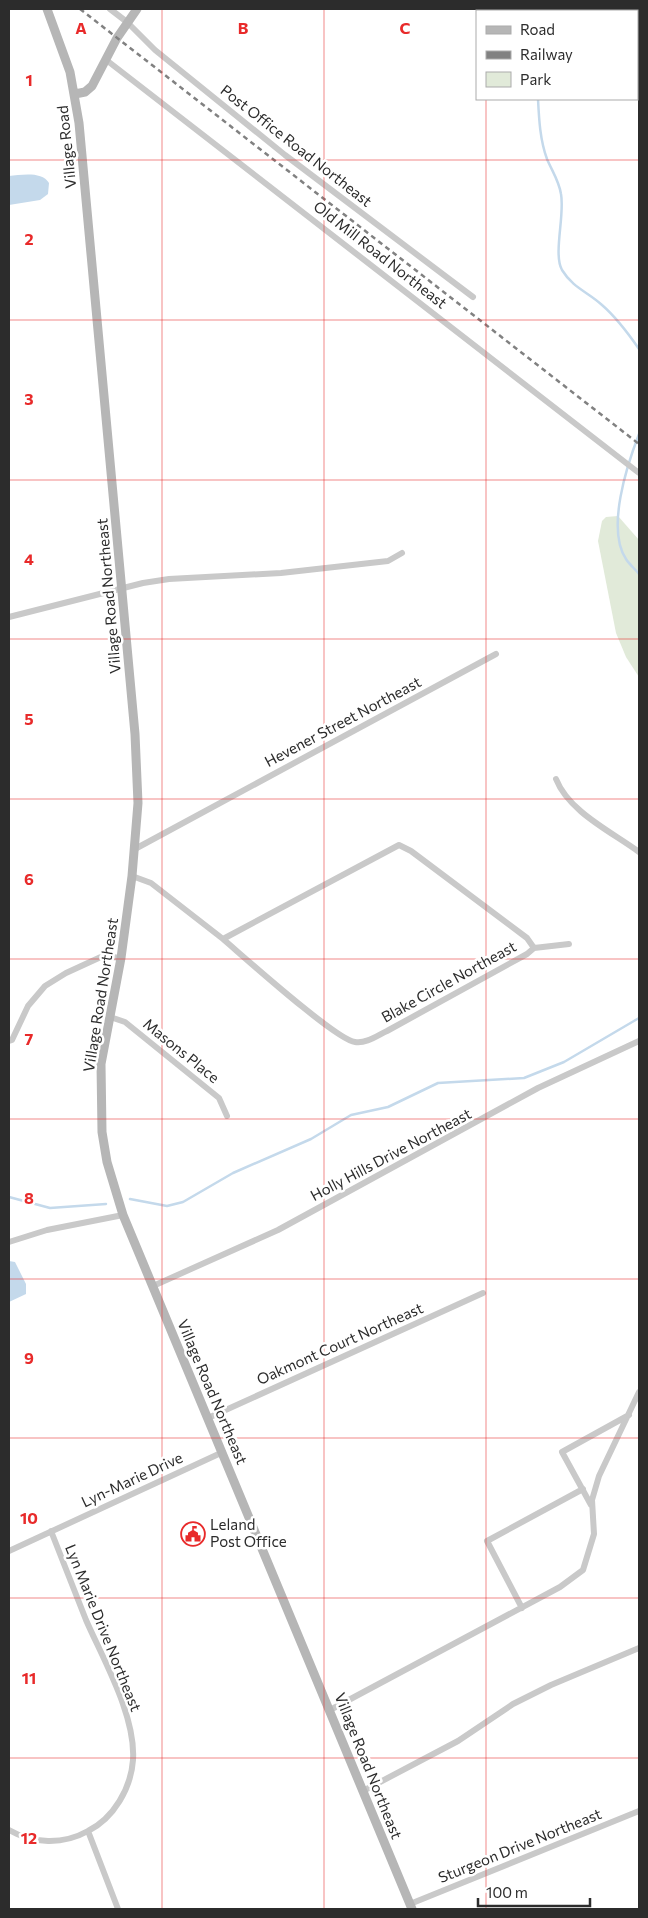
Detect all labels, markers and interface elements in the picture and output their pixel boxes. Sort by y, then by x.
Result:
legend [476,10,638,100]
text: A [75,18,87,37]
text: B [238,18,249,37]
text: C [400,18,411,37]
text: Road [520,20,555,38]
text: Railway [520,45,573,63]
text: 1 [25,70,33,89]
text: Park [520,70,551,88]
street label: Post Office Road Northeast [217,80,376,210]
street label: Village Road [53,105,79,190]
street label: Old Mill Road Northeast [310,197,451,312]
text: 2 [24,229,34,248]
text: 3 [24,389,34,408]
street label: Village Road Northeast [92,518,124,675]
text: 4 [24,549,34,568]
street label: Hevener Street Northeast [261,672,424,770]
text: 5 [24,709,34,728]
text: 6 [24,869,34,888]
street label: Village Road Northeast [79,916,121,1073]
street label: Blake Circle Northeast [378,937,519,1026]
street label: Masons Place [140,1014,223,1086]
text: 7 [25,1029,34,1048]
street label: Holly Hills Drive Northeast [307,1104,474,1204]
text: 8 [24,1188,34,1207]
street label: Oakmont Court Northeast [254,1298,426,1388]
street label: Village Road Northeast [174,1316,252,1467]
text: 9 [24,1348,34,1367]
street label: Lyn-Marie Drive [78,1448,185,1510]
text: 10 [20,1508,38,1527]
place label: Leland Post Office [210,1515,287,1550]
public building icon: Leland Post Office [180,1521,206,1547]
street label: Lyn Marie Drive Northeast [62,1541,146,1714]
text: 11 [22,1668,36,1687]
street label: Village Road Northeast [331,1690,406,1841]
street label: Sturgeon Drive Northeast [435,1804,604,1886]
text: 12 [21,1828,37,1847]
scale bar [478,1876,590,1908]
text: 100 m [486,1883,528,1901]

